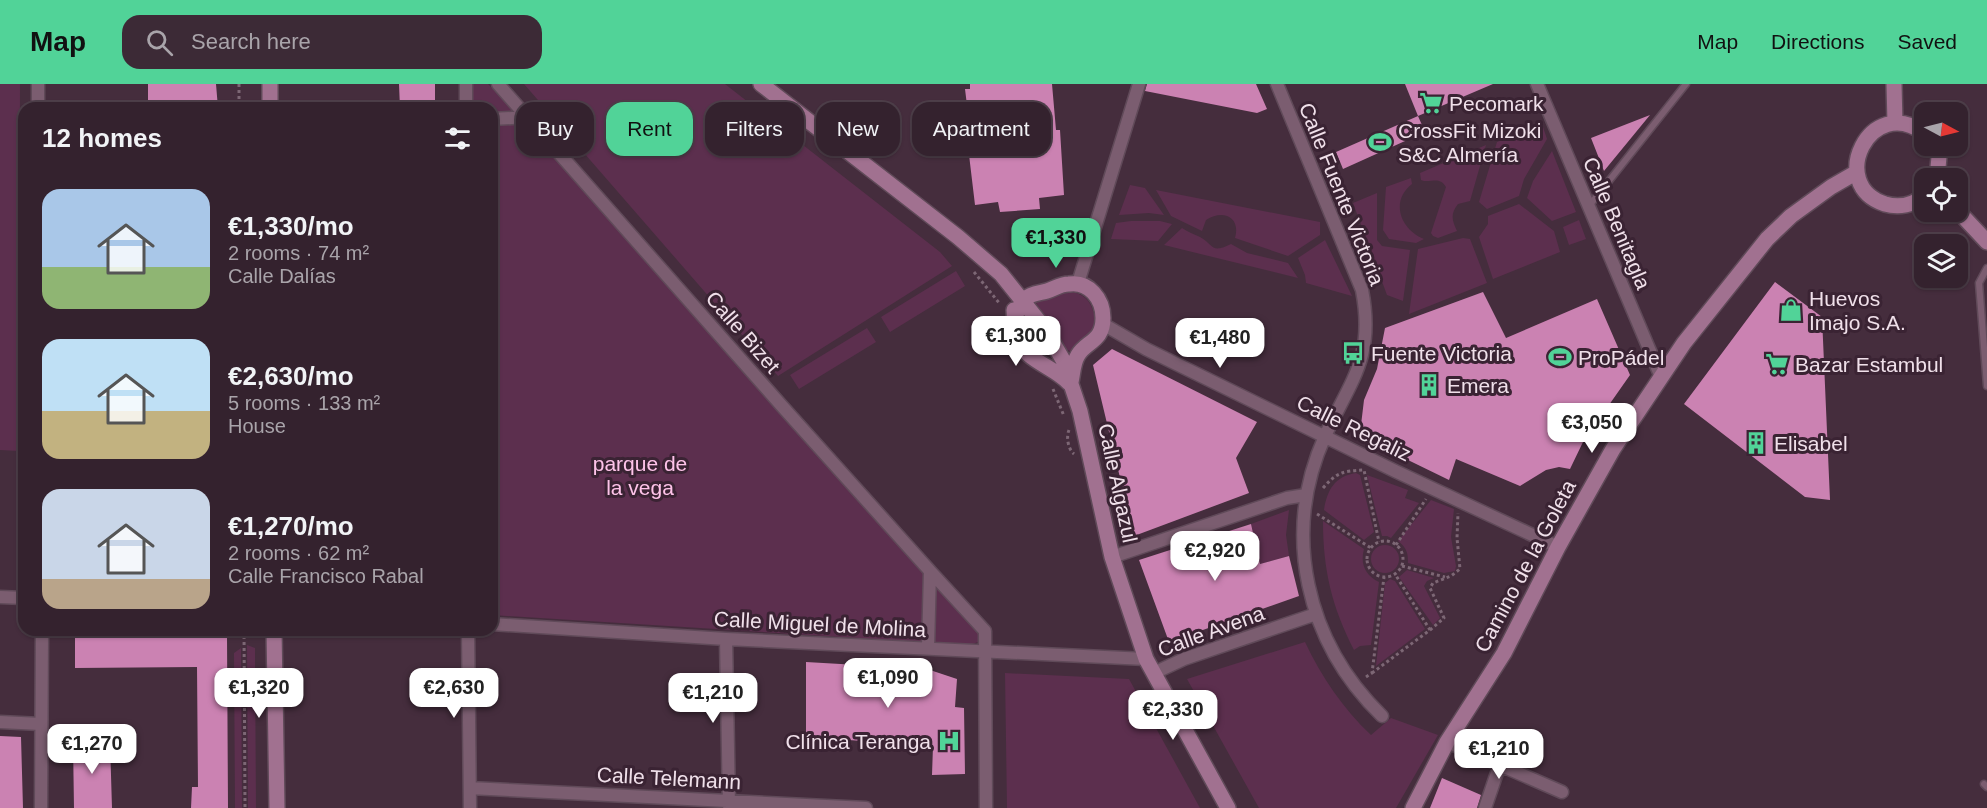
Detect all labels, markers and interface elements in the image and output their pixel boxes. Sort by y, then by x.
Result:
search box [122,15,542,69]
text: Map [30,26,86,57]
icon: search [143,26,176,59]
text: Search here [191,29,311,54]
text: Map [1697,30,1738,53]
text: Directions [1771,30,1864,53]
text: Saved [1897,30,1957,53]
supermarket icon: Pecomark [1418,90,1444,116]
place label: Pecomark [1449,92,1544,115]
street label: Calle Fuente Victoria [1295,99,1389,289]
chip: Buy [516,102,594,156]
chip: Rent [606,102,693,156]
chip: Filters [705,102,804,156]
chip: New [816,102,900,156]
chip: Apartment [912,102,1051,156]
north arrow [1914,102,1968,156]
map controls [1914,102,1968,288]
place label: CrossFit Mizoki S&C Almería [1398,119,1542,166]
icon: filters [441,122,474,155]
text: 12 homes [42,123,162,153]
sports icon: CrossFit Mizoki S&C Almería [1367,129,1393,155]
street label: Calle Benitagla [1579,153,1655,293]
button: locate [1914,168,1968,222]
text: €1,330/mo [228,211,354,241]
icon: home [90,213,162,285]
pin: €1,330 [1007,218,1105,269]
text: €1,330 [1025,226,1087,248]
button: layers [1914,234,1968,288]
text: 2 rooms · 74 m² [228,242,369,264]
text: Calle Dalías [228,265,336,287]
street label: Calle Bizet [701,287,785,378]
place label: Huevos Imajo S.A. [1809,287,1906,334]
shop icon: Huevos Imajo S.A. [1778,297,1804,323]
pin: €1,300 [967,316,1065,367]
pin: €1,480 [1171,318,1269,369]
text: €1,300 [985,324,1047,346]
text: €1,480 [1189,326,1251,348]
bus stop icon: Fuente Victoria [1340,340,1366,366]
place label: Fuente Victoria [1371,342,1512,365]
sports icon: ProPádel [1547,344,1573,370]
place label: ProPádel [1578,346,1664,369]
supermarket icon: Bazar Estambul [1764,351,1790,377]
place label: Bazar Estambul [1795,353,1943,376]
text: €2,630/mo [228,361,354,391]
icon: home [90,363,162,435]
building icon: Emera [1416,372,1442,398]
place label: Emera [1447,374,1509,397]
street label: Calle Regaliz [1293,391,1415,465]
text: 5 rooms · 133 m² [228,392,380,414]
pin: €3,050 [1543,403,1641,454]
text: €3,050 [1561,411,1623,433]
text: House [228,415,286,437]
street label: Calle Algazul [1094,421,1142,545]
building icon: Elisabel [1743,430,1769,456]
place label: Elisabel [1774,432,1848,455]
park label: parque de la vega [593,452,687,499]
street label: Camino de la Goleta [1470,476,1580,656]
text: €1,270/mo [228,511,354,541]
icon: home [90,513,162,585]
pin: €2,920 [1166,531,1264,582]
text: €2,920 [1184,539,1246,561]
text: 2 rooms · 62 m² [228,542,369,564]
text: Calle Francisco Rabal [228,565,424,587]
street label: Calle Avena [1155,601,1268,661]
street label: Calle Miguel de Molina [713,607,927,641]
pin: €1,090 [839,658,937,709]
text: €1,090 [857,666,919,688]
pin: €1,320 [210,668,308,719]
pin: €2,630 [405,668,503,719]
pin: €1,210 [664,673,762,724]
text: €1,320 [228,676,290,698]
text: €2,630 [423,676,485,698]
text: €1,210 [682,681,744,703]
pin: €2,330 [1124,690,1222,741]
text: €2,330 [1142,698,1204,720]
pin: €1,270 [43,724,141,775]
hospital icon: Clínica Teranga [936,728,962,754]
pin: €1,210 [1450,729,1548,780]
place label: Clínica Teranga [785,730,931,753]
text: €1,270 [61,732,123,754]
text: €1,210 [1468,737,1530,759]
street label: Calle Telemann [596,763,742,793]

